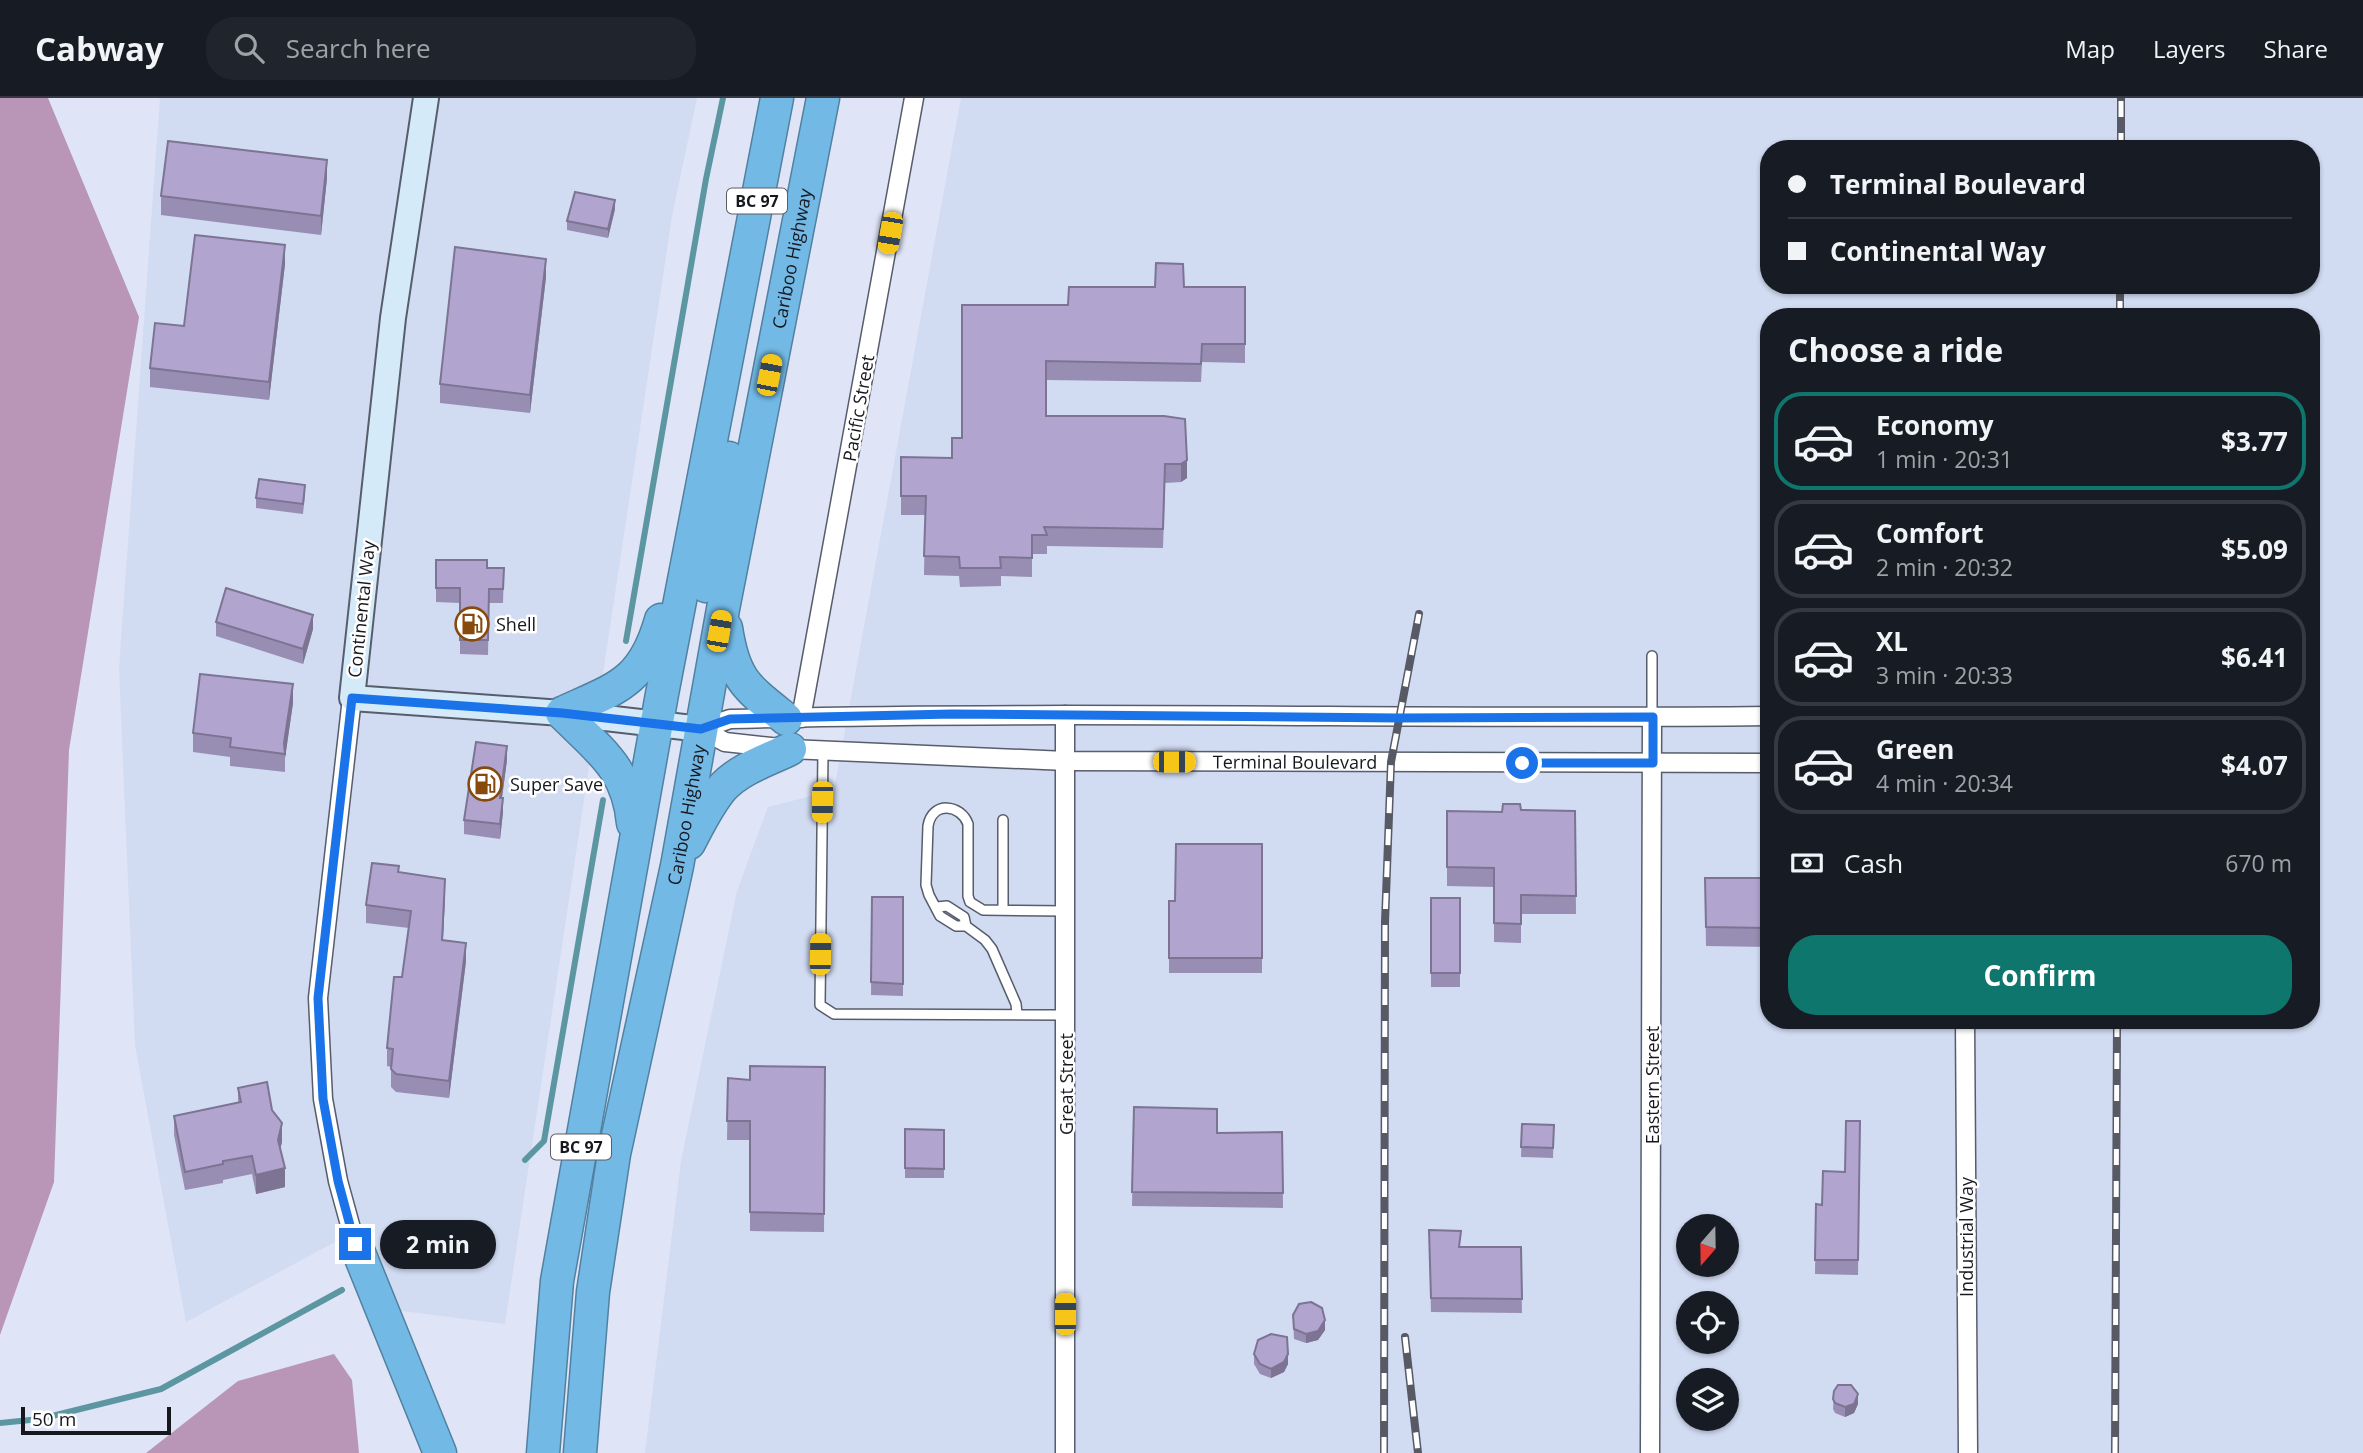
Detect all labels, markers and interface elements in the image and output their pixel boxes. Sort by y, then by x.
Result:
search box [206,17,696,80]
text: Cabway [35,26,164,71]
icon: search [230,29,268,67]
text: Search here [286,30,431,66]
text: Map [2065,32,2115,65]
text: Layers [2153,32,2226,65]
text: Share [2264,32,2328,65]
text: Terminal Boulevard [1830,166,2086,202]
street label: Cariboo Highway [766,186,817,331]
road number: BC 97 [727,188,787,214]
car [877,210,904,256]
text: Continental Way [1830,233,2046,269]
text: Choose a ride [1788,328,2003,371]
car [755,352,784,398]
street label: Pacific Street [837,353,879,463]
text: Economy [1876,407,1994,443]
icon: car [1792,410,1855,473]
text: $3.77 [2221,423,2288,459]
text: 1 min · 20:31 [1876,443,2013,475]
text: Comfort [1876,515,1983,551]
icon: car [1792,518,1855,581]
text: $5.09 [2221,531,2288,567]
street label: Continental Way [342,538,380,679]
text: 2 min · 20:32 [1876,551,2013,583]
fuel station icon: Shell [453,605,491,643]
car [706,608,733,654]
place label: Shell [496,612,536,636]
text: XL [1876,623,1908,659]
icon: car [1792,626,1855,689]
text: $6.41 [2221,639,2288,675]
text: 3 min · 20:33 [1876,659,2013,691]
text: Green [1876,731,1954,767]
icon: car [1792,734,1855,797]
street label: Cariboo Highway [661,742,711,887]
route start [1506,747,1538,779]
text: $4.07 [2221,747,2288,783]
street label: Terminal Boulevard [1213,749,1377,774]
car [1154,752,1196,773]
fuel station icon: Super Save [466,765,504,803]
text: 4 min · 20:34 [1876,767,2013,799]
place label: Super Save [510,772,603,796]
car [812,781,833,823]
icon: cash [1788,844,1826,882]
text: Cash [1844,845,1903,881]
text: 670 m [2225,847,2292,879]
car [810,933,831,975]
button: Confirm [1788,935,2292,1015]
street label: Eastern Street [1640,1026,1664,1144]
street label: Great Street [1054,1033,1078,1135]
road number: BC 97 [551,1134,611,1160]
street label: Industrial Way [1954,1176,1978,1297]
north arrow [1676,1214,1740,1278]
map controls [1676,1214,1739,1431]
callout: 2 min [380,1220,495,1268]
route end [339,1228,371,1260]
text: 2 min [406,1228,470,1260]
button: locate [1676,1291,1739,1354]
car [1055,1293,1076,1335]
button: layers [1676,1368,1739,1431]
scale bar [21,1404,172,1436]
text: 50 m [32,1406,76,1432]

